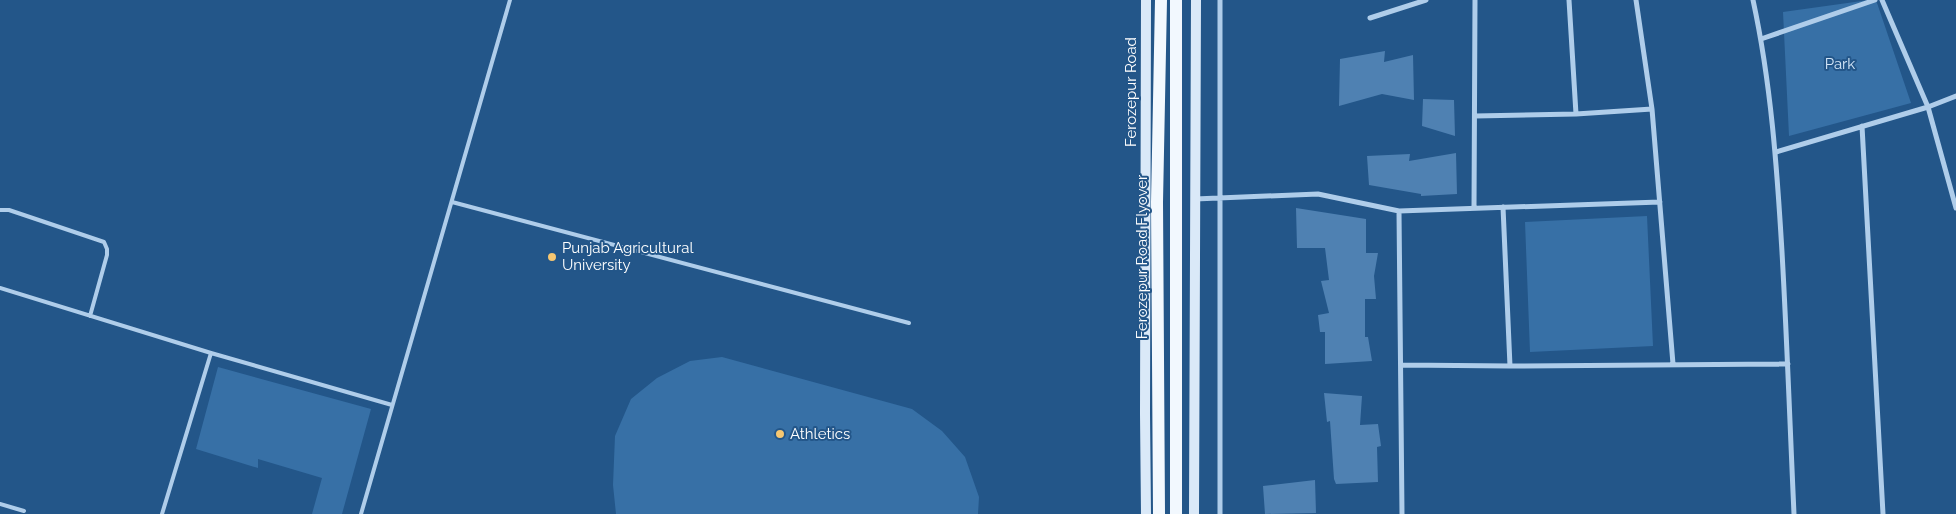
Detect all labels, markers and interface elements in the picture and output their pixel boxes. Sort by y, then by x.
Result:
street label: Ferozepur Road [1122,37,1140,147]
park label: Park [1825,55,1855,73]
street label: Ferozepur Road Flyover [1133,174,1151,339]
place label: Punjab Agricultural University [562,239,694,274]
marker: Punjab Agricultural University [546,251,558,263]
place label: Athletics [790,425,850,443]
marker: Athletics [774,428,786,440]

